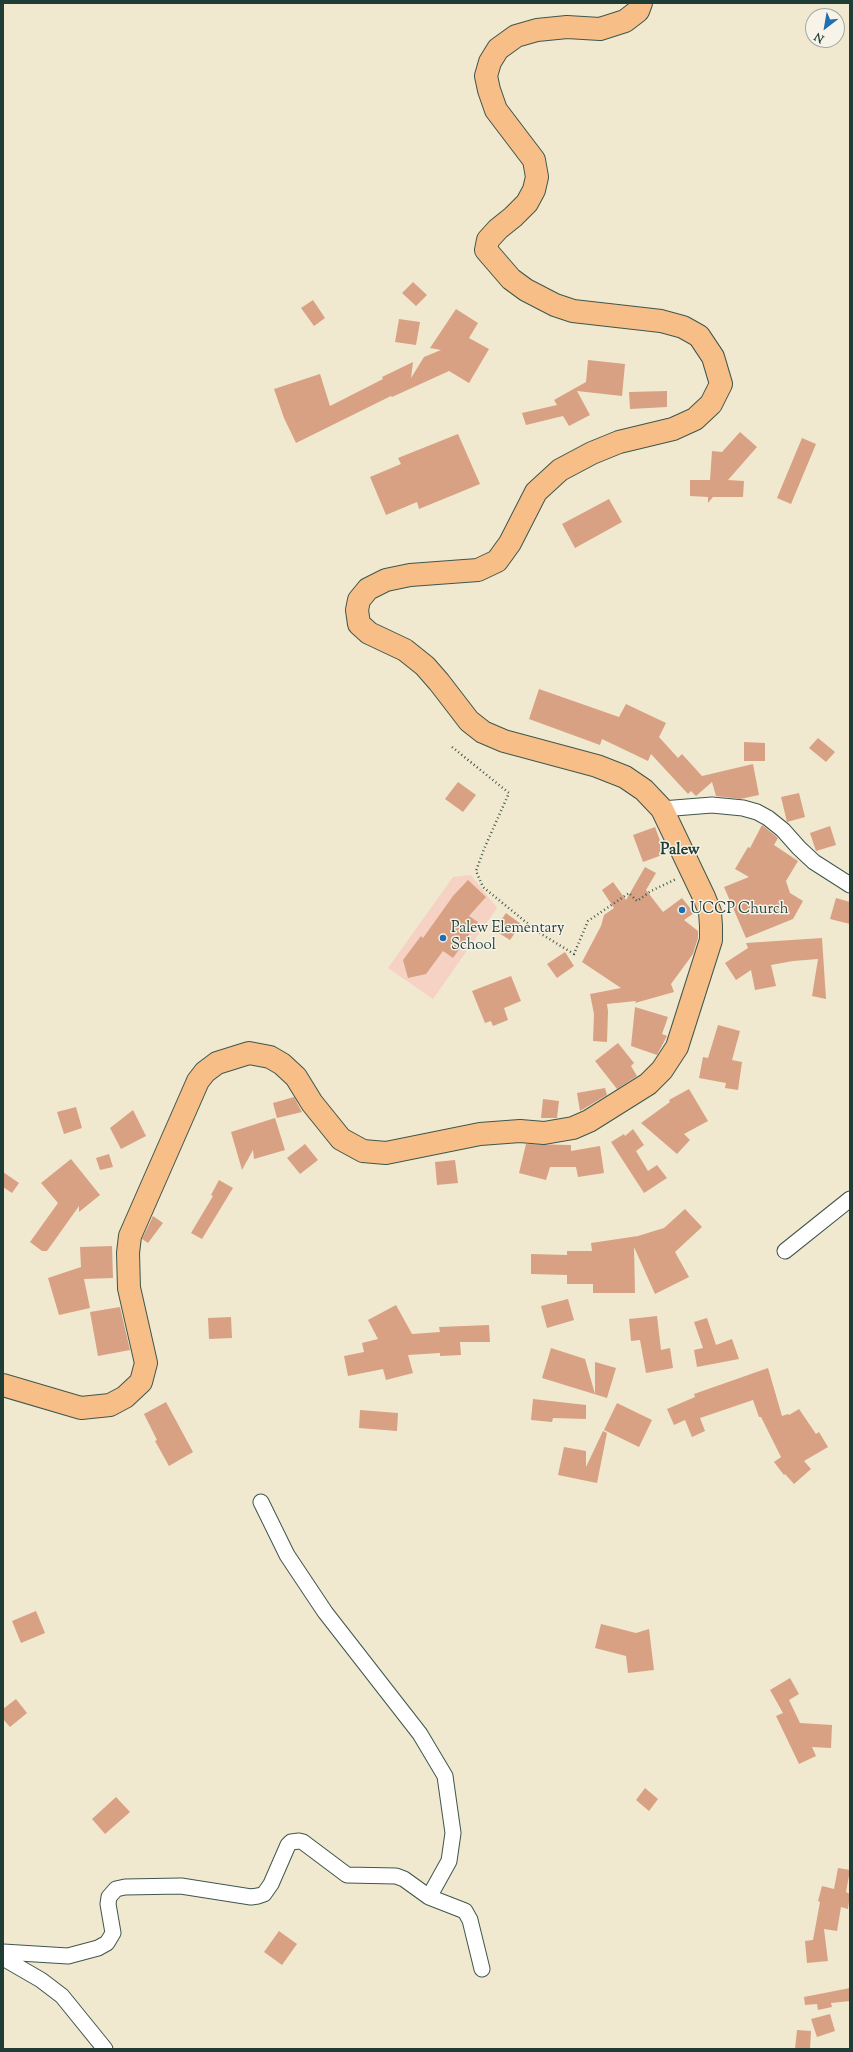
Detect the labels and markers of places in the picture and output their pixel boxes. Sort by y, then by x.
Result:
place label: UCCP Church [690,901,789,919]
marker: UCCP Church [677,905,687,915]
place label: Palew Elementary School [451,920,564,955]
marker: Palew Elementary School [438,933,448,943]

